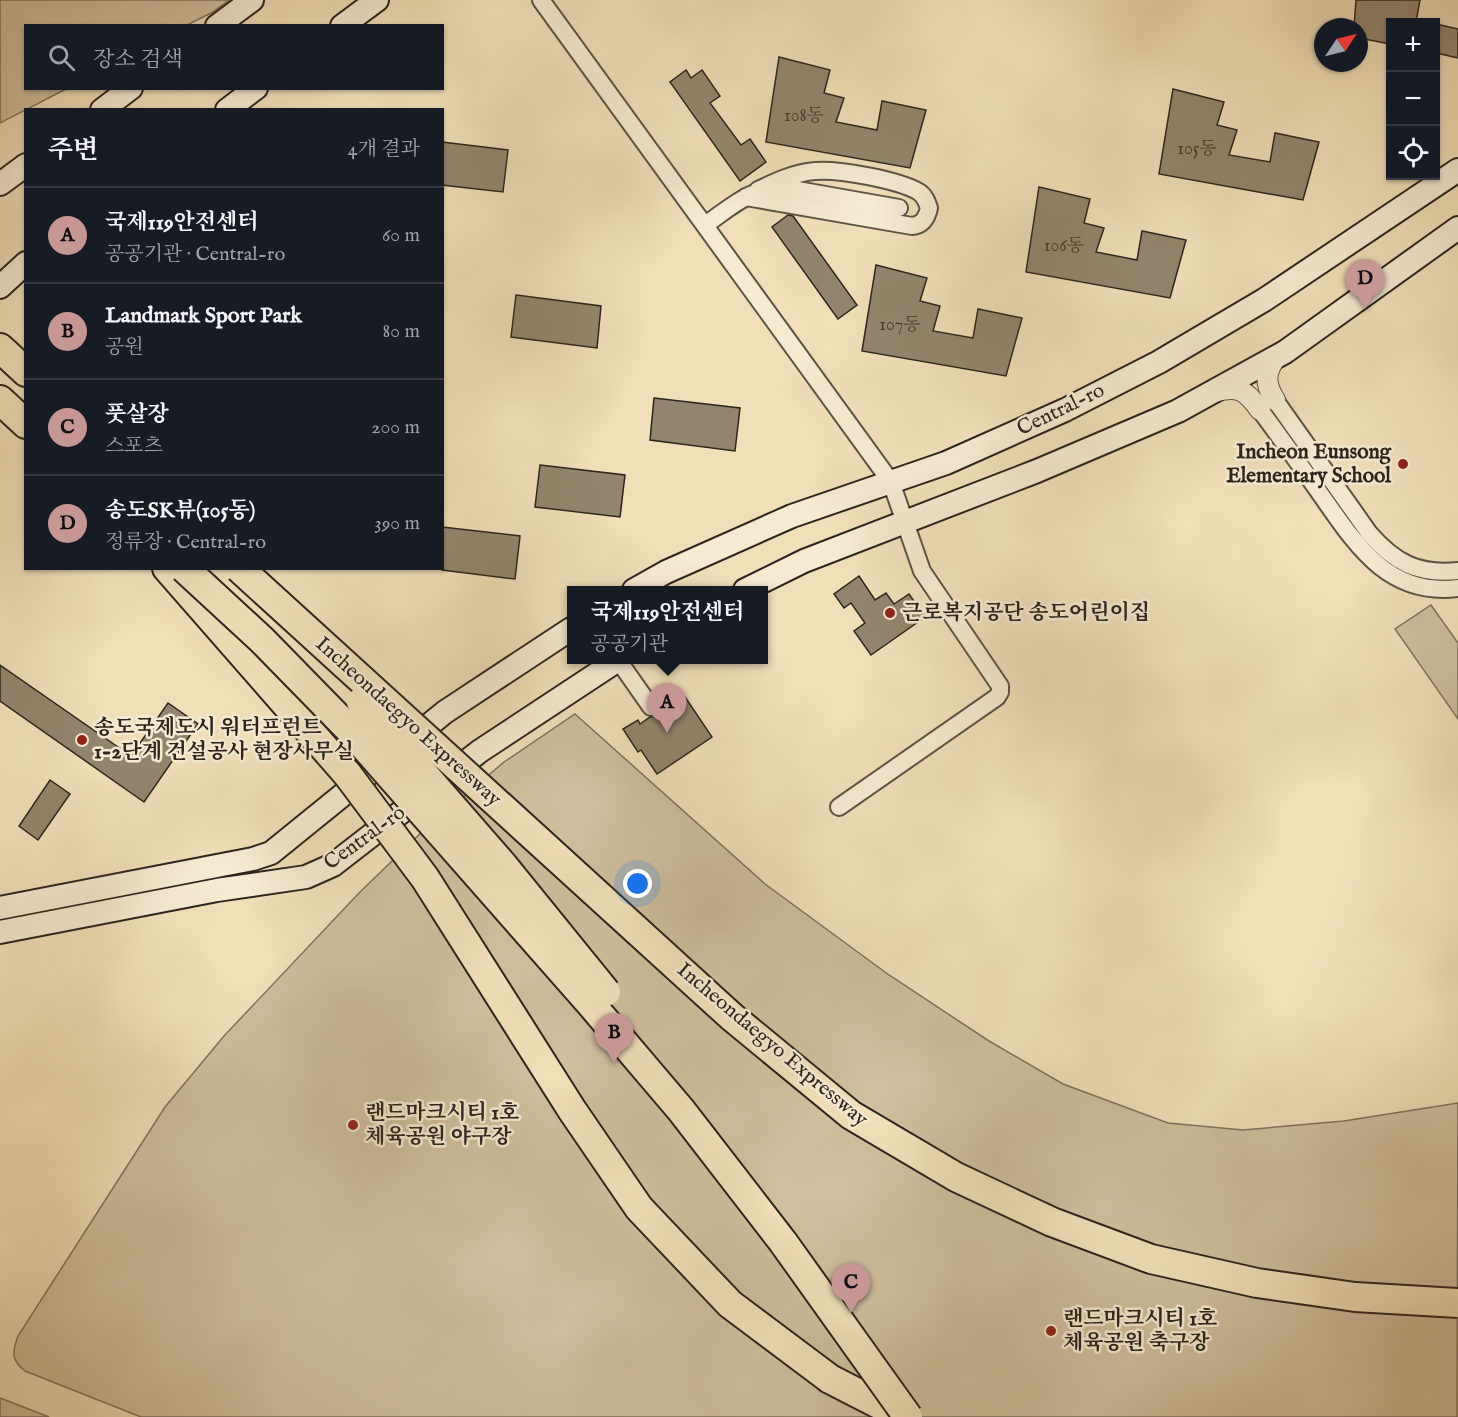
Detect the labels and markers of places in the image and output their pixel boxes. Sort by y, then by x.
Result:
pin: D [1346,260,1384,309]
place label: Incheon Eunsong Elementary School [1226,439,1392,490]
marker: Incheon Eunsong Elementary School [1396,457,1410,471]
place label: 근로복지공단 송도어린이집 [902,600,1150,627]
marker: 근로복지공단 송도어린이집 [883,606,897,620]
pin: A [648,684,686,733]
place label: 송도국제도시 워터프런트 1-2단계 건설공사 현장사무실 [94,715,354,766]
marker: 송도국제도시 워터프런트 1-2단계 건설공사 현장사무실 [75,733,89,747]
pin: B [594,1014,634,1063]
place label: 랜드마크시티 1호 체육공원 야구장 [365,1100,519,1151]
marker: 랜드마크시티 1호 체육공원 야구장 [346,1118,360,1132]
pin: C [832,1264,870,1313]
place label: 랜드마크시티 1호 체육공원 축구장 [1063,1306,1217,1357]
marker: 랜드마크시티 1호 체육공원 축구장 [1044,1324,1058,1338]

